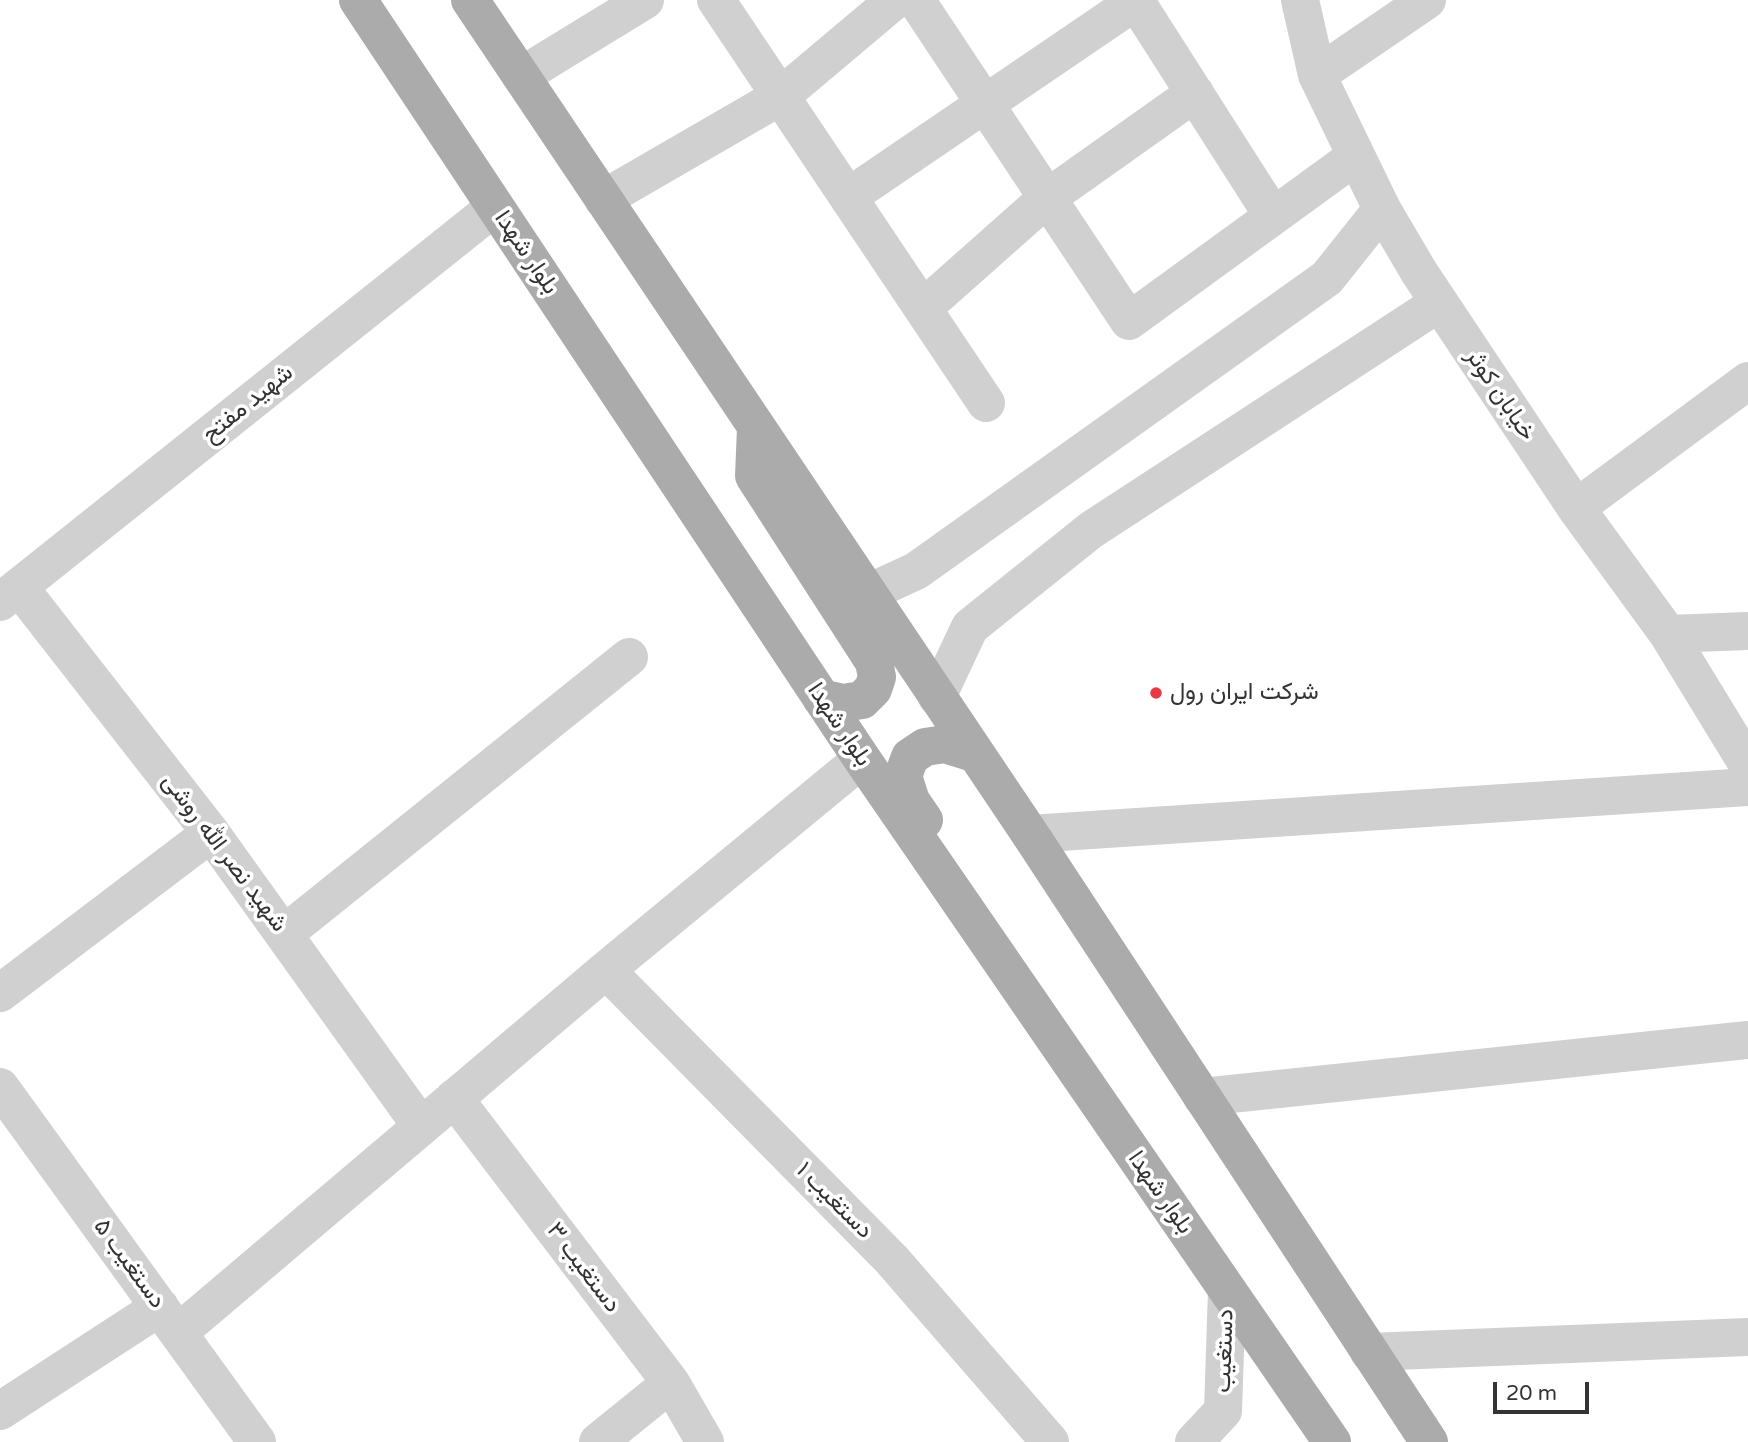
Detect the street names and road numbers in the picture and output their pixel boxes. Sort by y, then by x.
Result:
street label: بلوار شهدا [488,206,564,300]
street label: خیابان کوثر [1459,343,1541,447]
street label: شهید مفتح [197,359,299,449]
street label: بلوار شهدا [801,678,877,772]
street label: شهید نصر الله روشی [155,768,293,938]
street label: بلوار شهدا [1121,1146,1199,1240]
street label: دستغیب ۱ [790,1157,878,1245]
street label: دستغیب ۵ [87,1213,171,1315]
street label: دستغیب ۳ [540,1217,626,1319]
street label: دستغیب [1209,1309,1241,1393]

